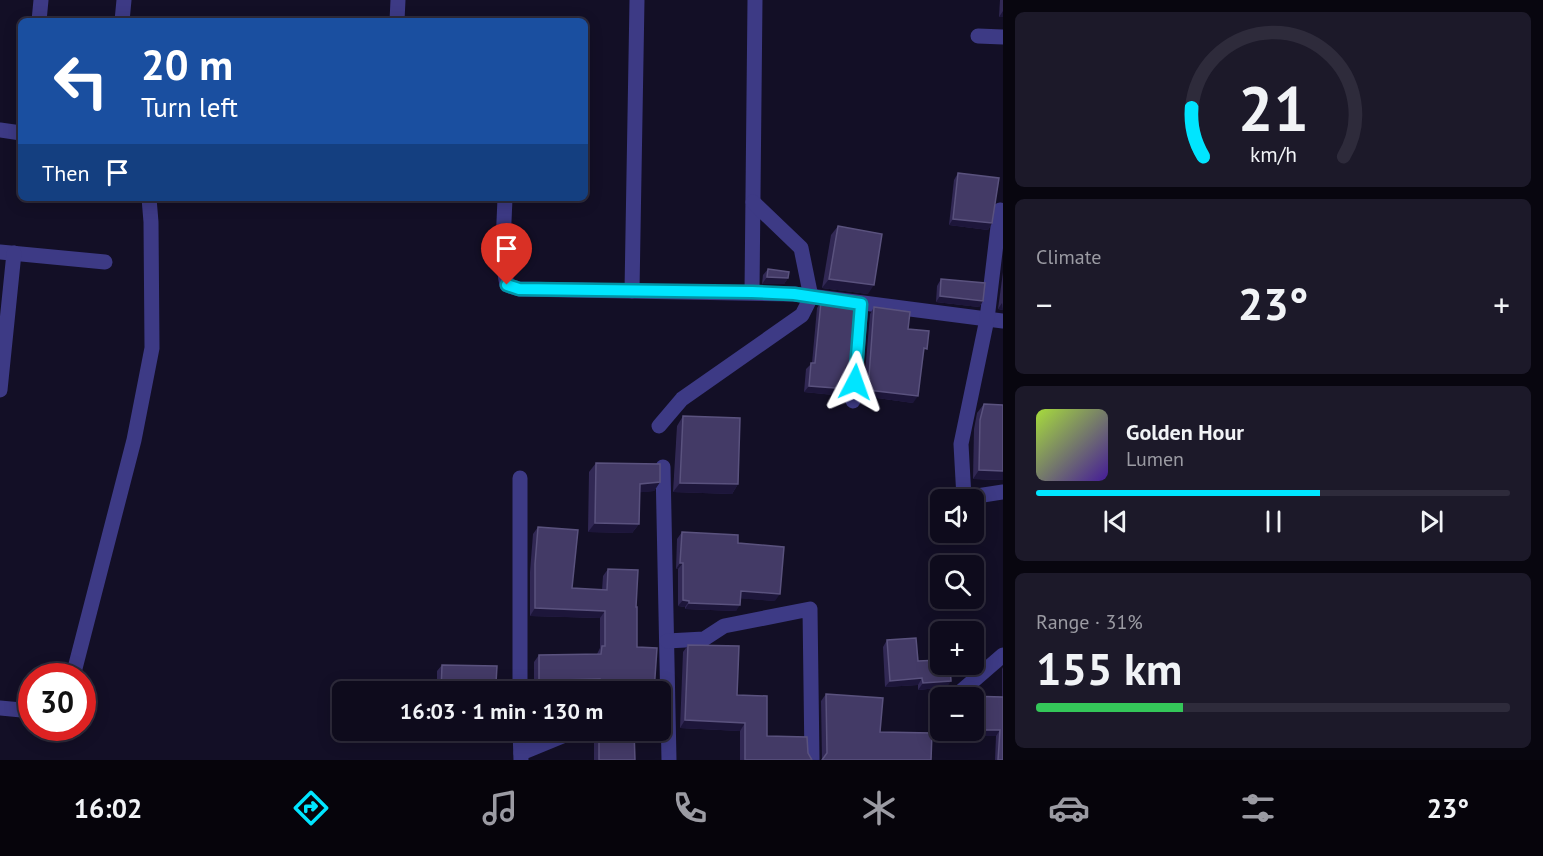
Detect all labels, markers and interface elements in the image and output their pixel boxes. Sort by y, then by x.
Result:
text: 20 m [141,37,233,92]
icon: left [42,42,120,120]
text: 21 [1238,67,1308,148]
text: Turn left [141,90,238,124]
text: km/h [1249,140,1296,168]
icon: arrive [101,156,134,189]
text: Then [42,159,89,187]
pin [481,223,532,285]
icon: arrive [490,232,523,265]
text: Climate [1036,244,1102,270]
text: 23° [1238,274,1308,332]
text: − [1036,283,1053,326]
text: + [1493,283,1510,326]
position arrow [823,350,887,414]
text: Golden Hour [1126,418,1244,446]
text: Lumen [1126,446,1184,472]
map controls [930,489,984,741]
button: sound [930,489,984,543]
icon: previous [1099,505,1132,538]
icon: pause [1257,505,1290,538]
icon: next [1415,505,1448,538]
button: search [930,555,984,609]
text: Range · 31% [1036,609,1143,635]
button: + [930,621,984,675]
text: 155 km [1036,639,1182,697]
speed limit sign: 30 [18,663,96,741]
button: − [930,687,984,741]
text: 16:03 · 1 min · 130 m [400,697,603,725]
icon: directions [290,787,332,829]
icon: music [479,787,521,829]
icon: phone [669,787,711,829]
icon: climate [858,787,900,829]
icon: car [1048,787,1090,829]
icon: filters [1237,787,1279,829]
text: 16:02 [74,791,142,825]
text: 23° [1427,791,1469,825]

